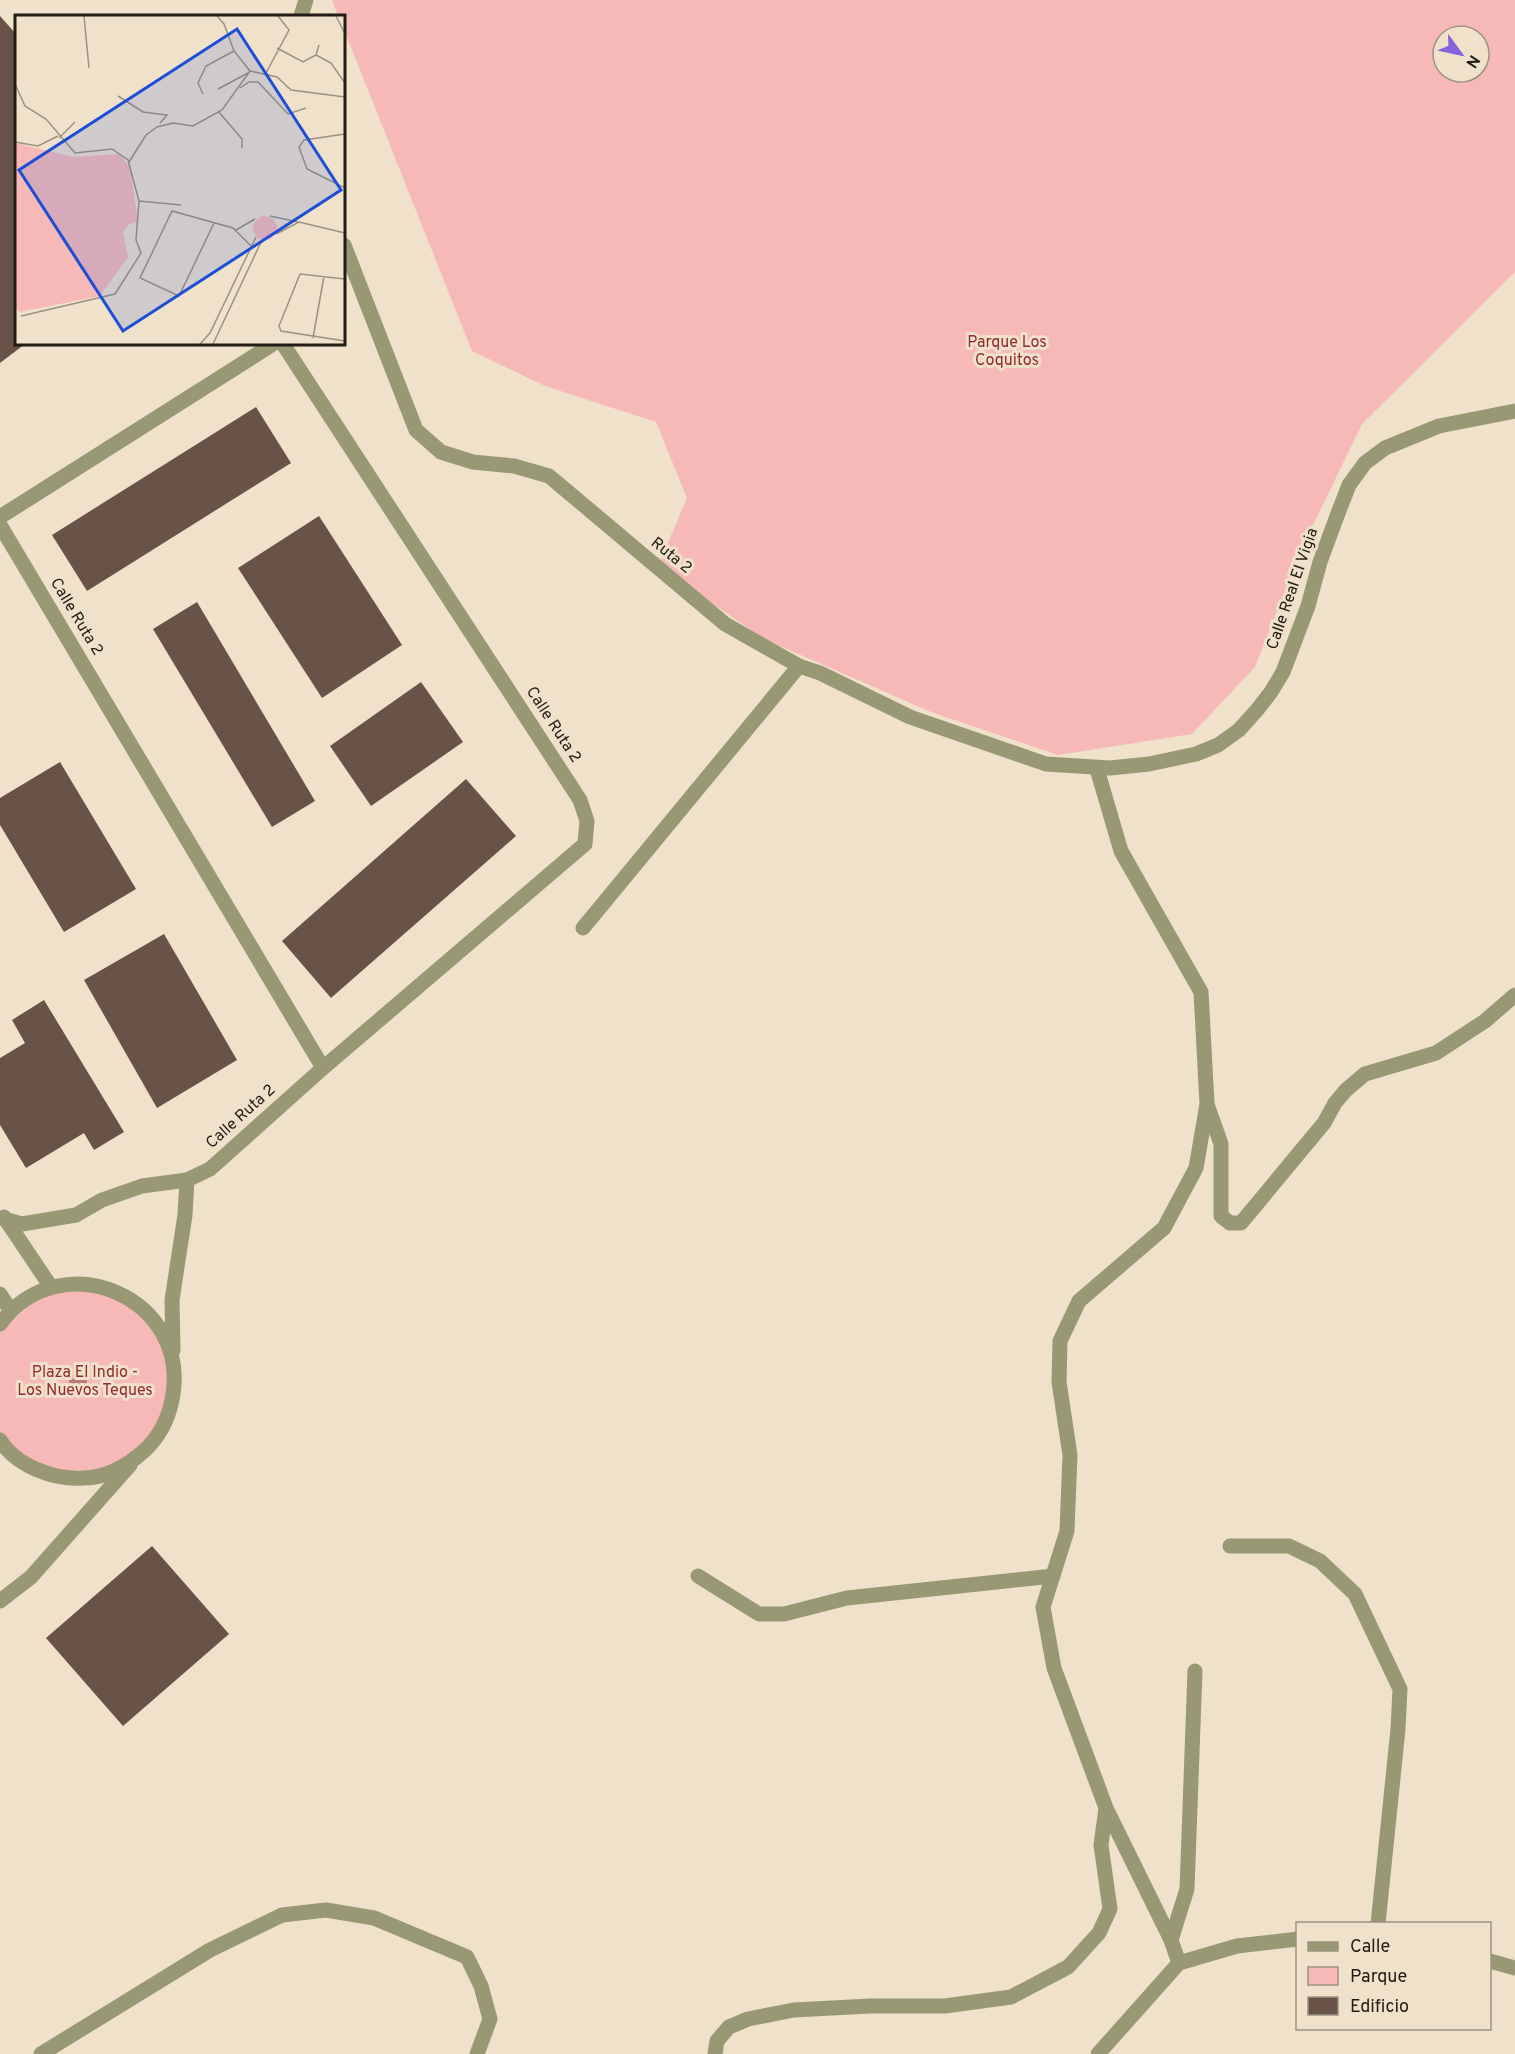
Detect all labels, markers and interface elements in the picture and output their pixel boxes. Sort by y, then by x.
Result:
inset map [15,15,345,345]
north arrow [1431,24,1491,84]
text: N [1460,51,1483,71]
park label: Parque Los Coquitos [967,333,1047,371]
street label: Calle Real El Vigia [1263,525,1323,653]
street label: Ruta 2 [646,533,696,579]
street label: Calle Ruta 2 [45,575,107,659]
street label: Calle Ruta 2 [521,683,585,767]
street label: Calle Ruta 2 [202,1081,280,1153]
park label: Plaza El Indio - Los Nuevos Teques [17,1363,153,1401]
legend [1296,1922,1491,2030]
text: Calle [1350,1936,1390,1959]
text: Parque [1350,1966,1407,1989]
text: Edificio [1350,1996,1409,2019]

